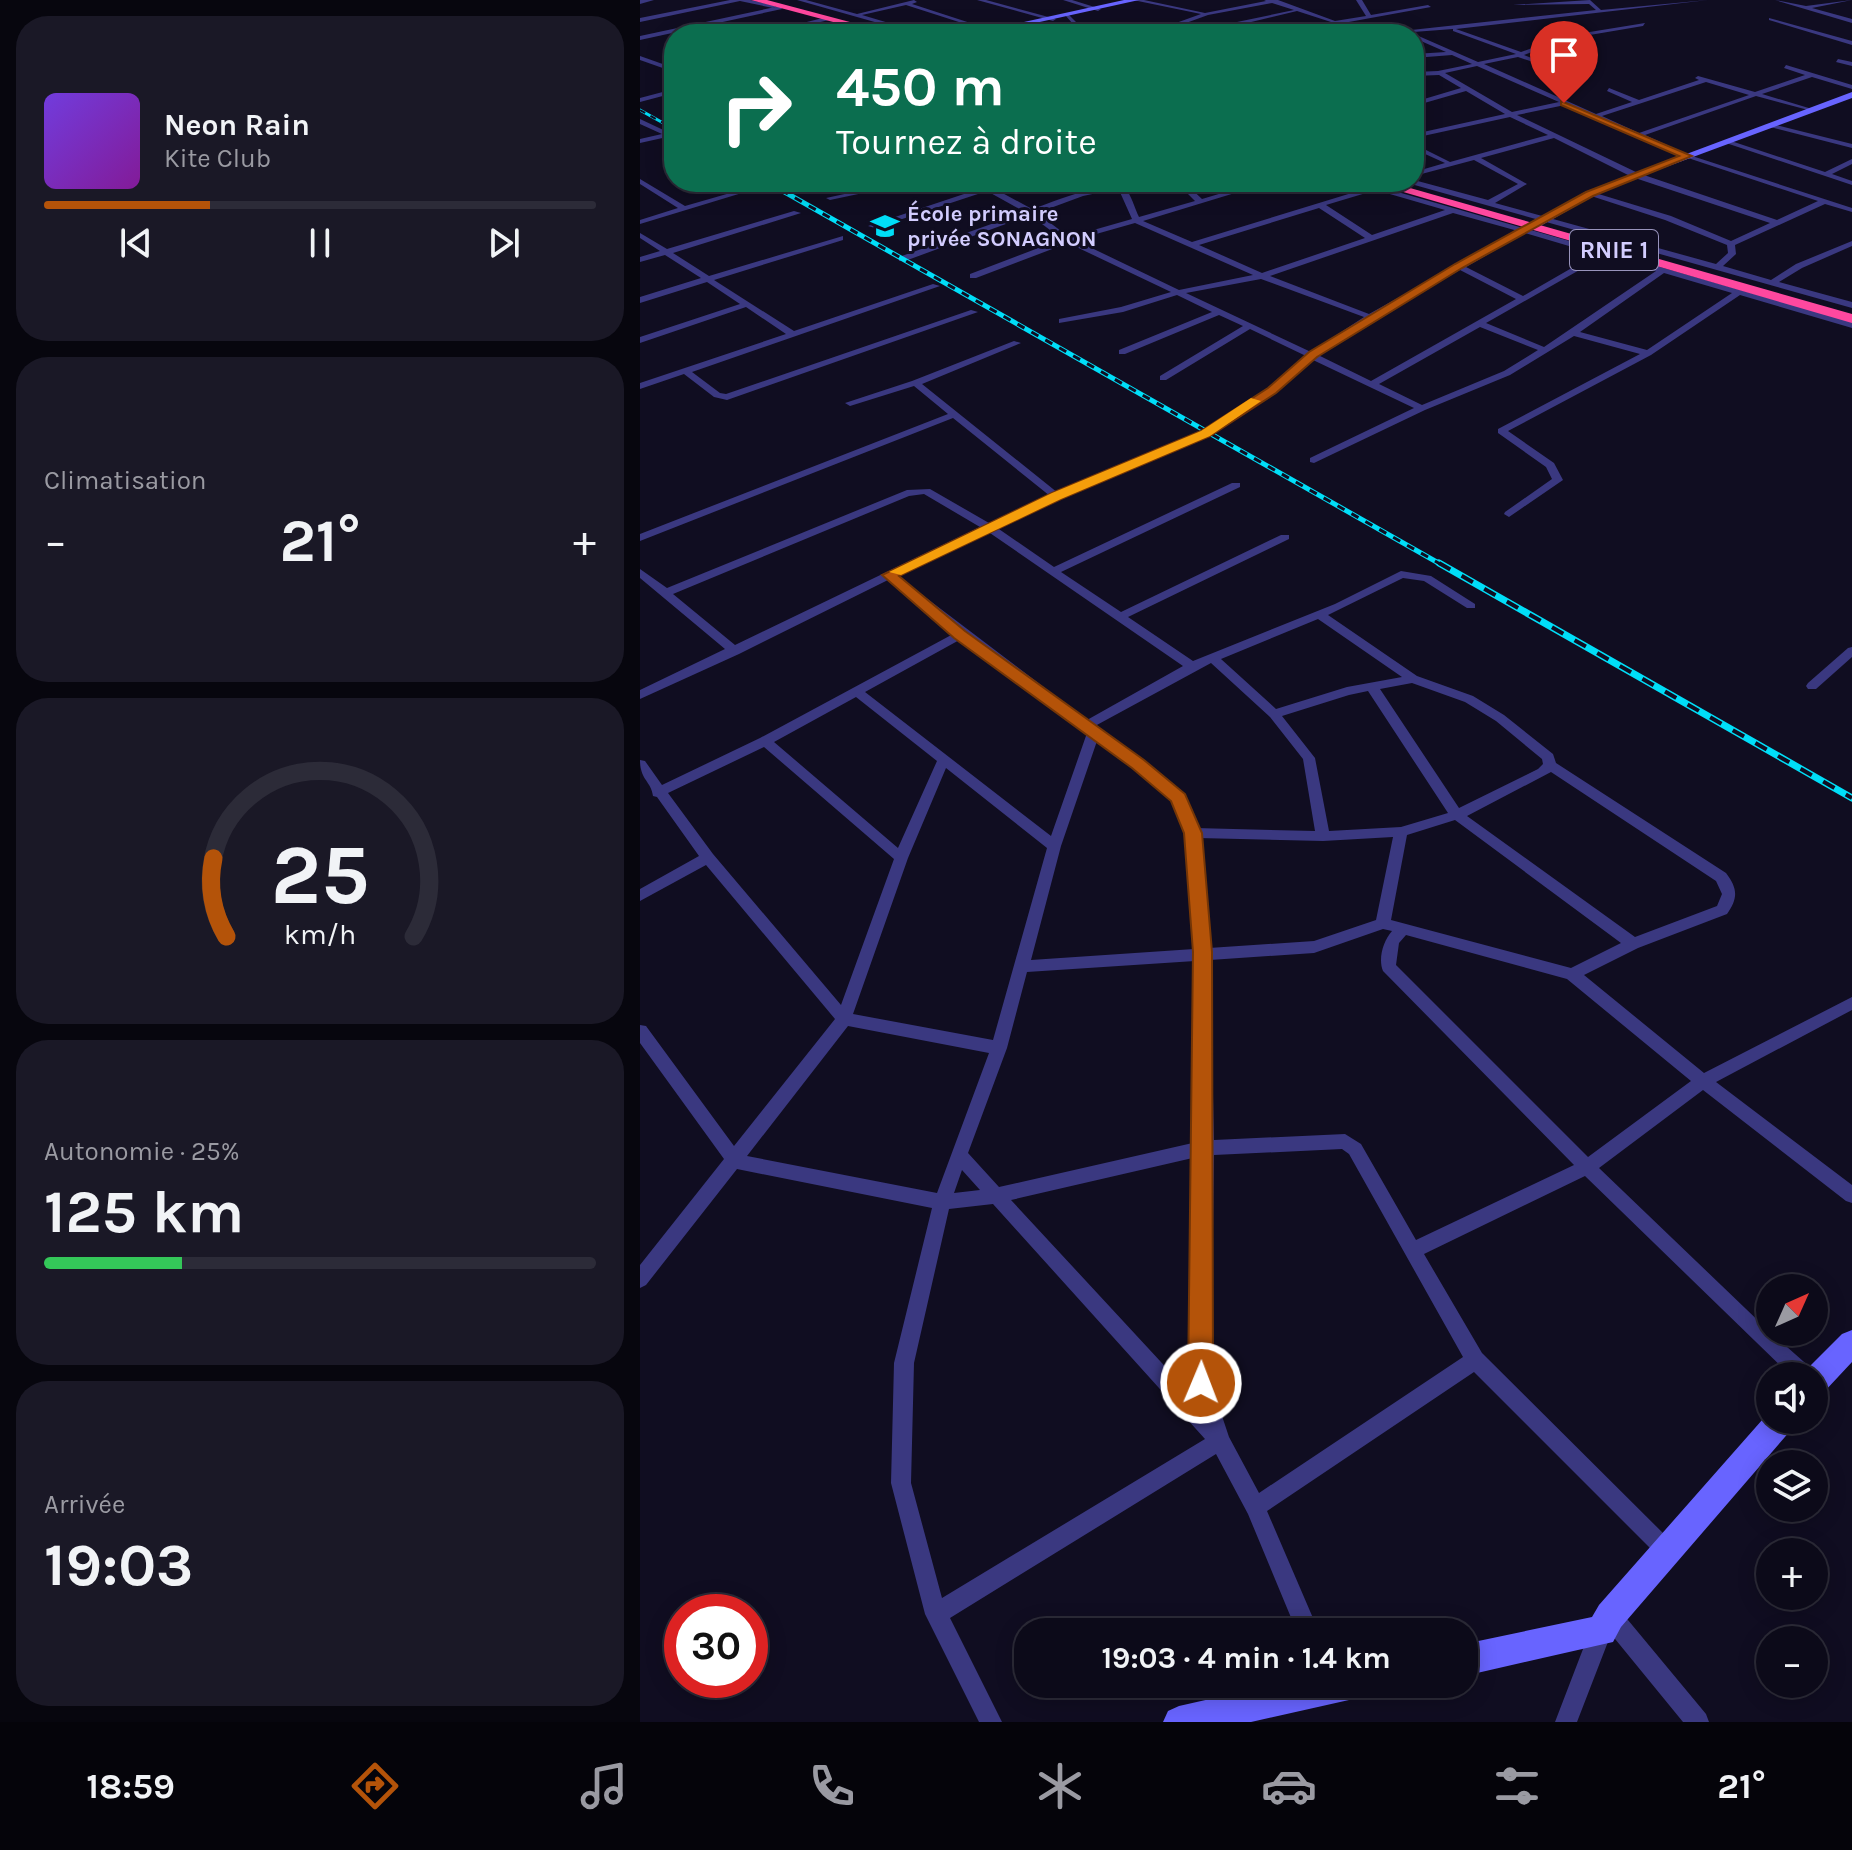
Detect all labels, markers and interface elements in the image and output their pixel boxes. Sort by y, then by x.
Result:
pin [1530,21,1598,103]
icon: arrive [1542,33,1586,77]
text: 450 m [836,54,1005,119]
icon: right [704,56,808,160]
text: Neon Rain [164,107,310,143]
text: Tournez à droite [836,121,1097,163]
text: Kite Club [164,143,271,174]
place label: École primaire privée SONAGNON [907,200,1097,252]
school or university icon: École primaire privée SONAGNON [870,211,900,241]
icon: previous [114,221,158,265]
icon: pause [298,221,342,265]
icon: next [482,221,526,265]
road number: RNIE 1 [1570,230,1658,270]
text: Climatisation [44,465,207,496]
text: 21° [280,506,361,576]
text: − [44,516,67,567]
text: + [573,516,596,567]
text: 25 [271,827,369,924]
text: km/h [284,918,356,951]
text: Autonomie · 25% [44,1136,240,1167]
text: 125 km [44,1177,244,1247]
north arrow [1756,1274,1828,1346]
map controls [1756,1274,1828,1698]
position arrow [1159,1341,1243,1425]
button: sound [1756,1362,1828,1434]
button: layers [1756,1450,1828,1522]
text: Arrivée [44,1489,125,1520]
text: 19:03 [44,1530,193,1600]
button: + [1756,1538,1828,1610]
speed limit sign: 30 [664,1594,768,1698]
button: − [1756,1626,1828,1698]
text: 19:03 · 4 min · 1.4 km [1101,1640,1391,1676]
icon: directions [347,1758,403,1814]
icon: music [576,1758,632,1814]
icon: phone [804,1758,860,1814]
icon: climate [1032,1758,1088,1814]
icon: car [1261,1758,1317,1814]
icon: filters [1489,1758,1545,1814]
text: 18:59 [86,1765,175,1807]
text: 21° [1717,1765,1766,1807]

